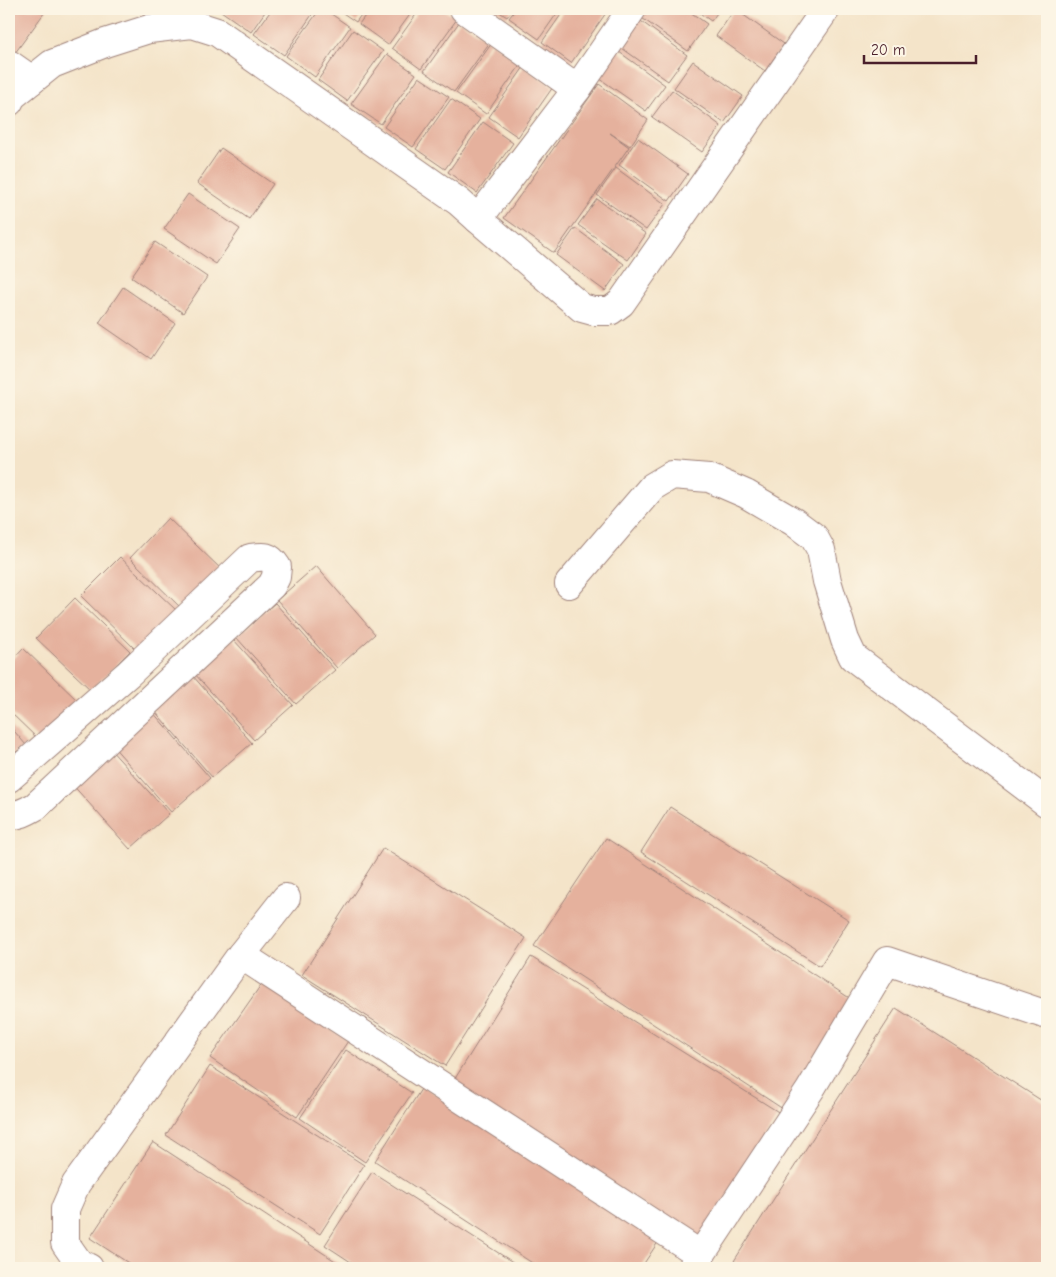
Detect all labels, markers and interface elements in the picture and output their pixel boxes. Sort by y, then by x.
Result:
scale bar [864,32,976,64]
text: 20 m [871,41,905,59]

